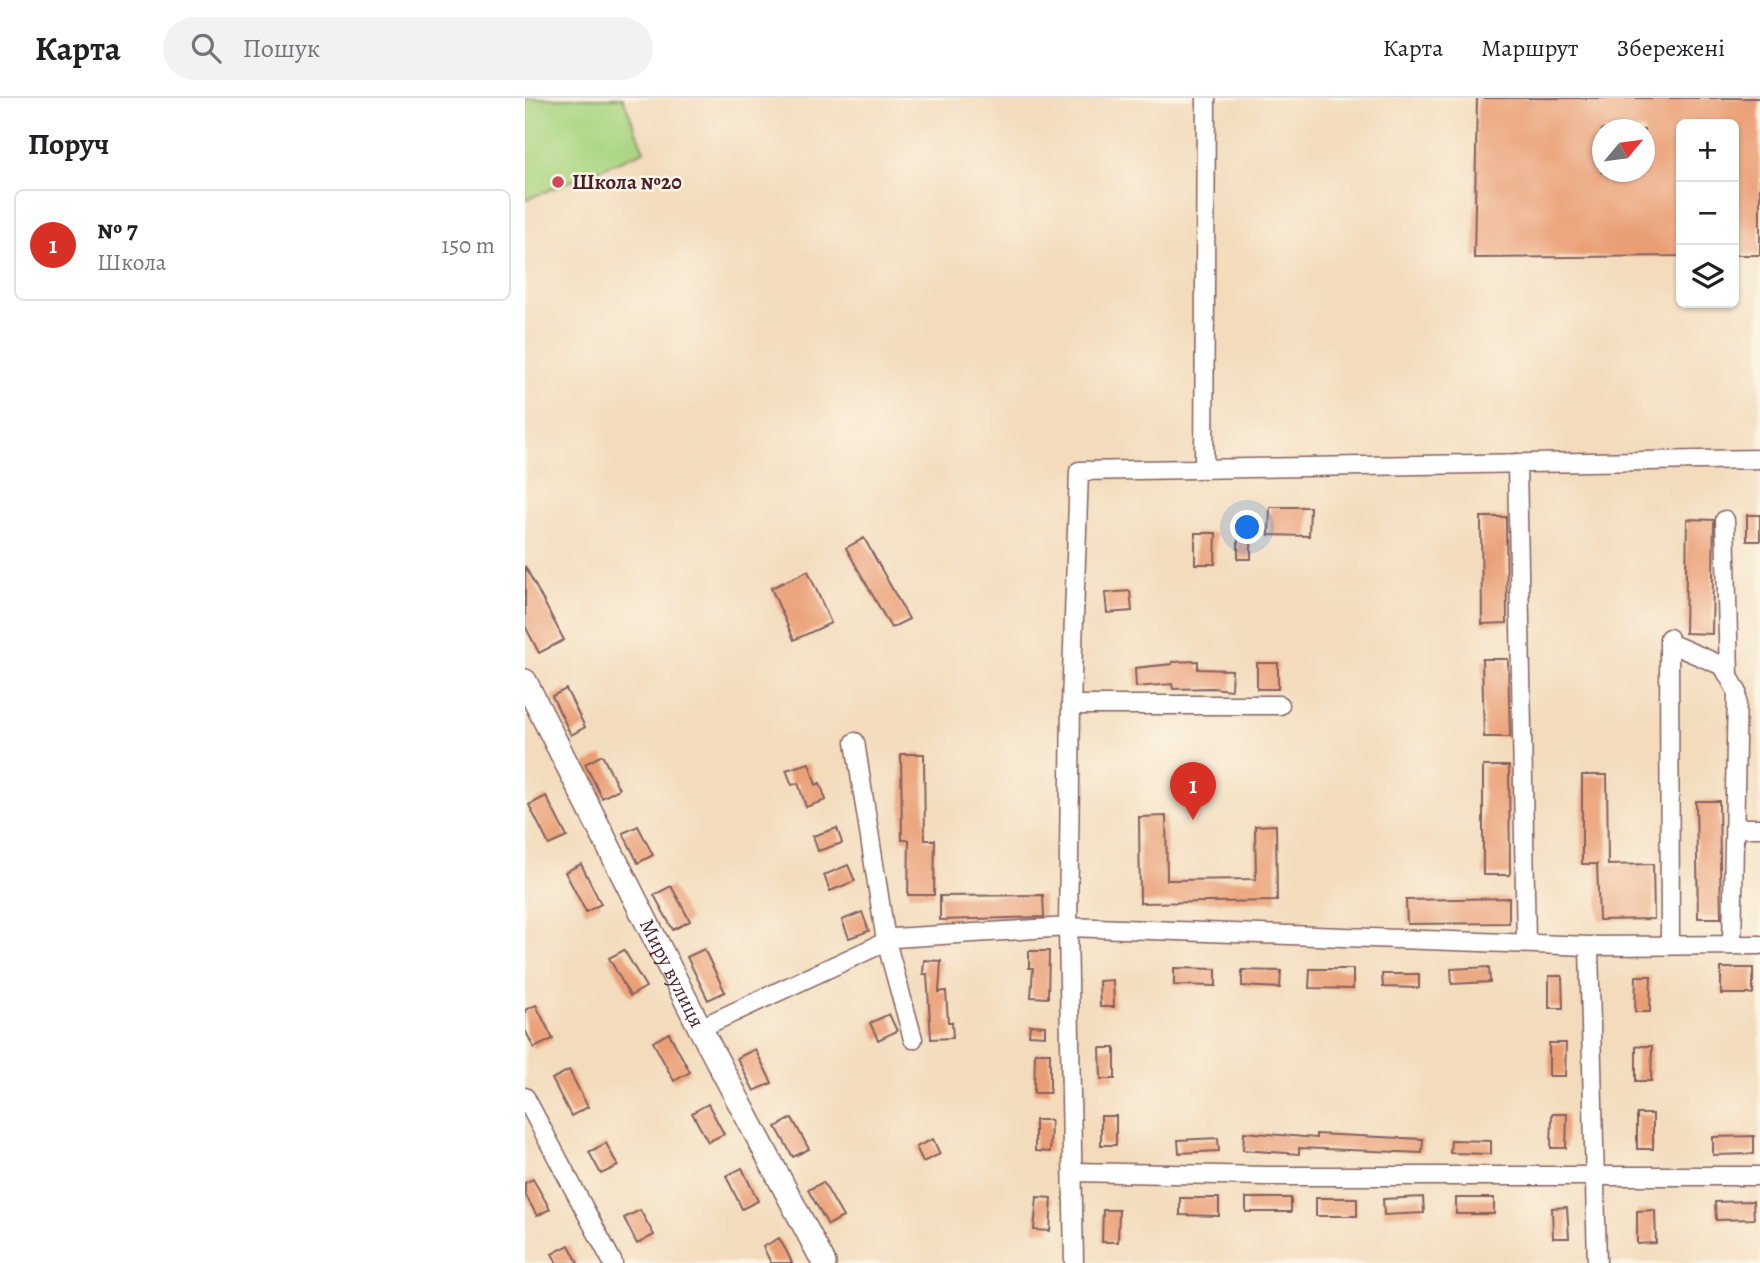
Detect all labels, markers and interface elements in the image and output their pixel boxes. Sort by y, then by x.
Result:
search box [163,17,653,80]
text: Карта [35,26,121,71]
icon: search [187,29,225,67]
text: Пошук [243,31,320,66]
text: Карта [1383,32,1443,64]
text: Маршрут [1481,32,1578,64]
text: Збережені [1616,32,1725,64]
north arrow [1592,119,1655,182]
map controls [1676,119,1739,308]
button: + [1676,119,1739,182]
text: Поруч [28,124,109,164]
place label: Школа №20 [572,168,682,196]
marker: Школа №20 [550,174,566,190]
button: − [1676,182,1739,245]
text: № 7 [97,212,138,247]
text: 1 [49,230,57,261]
text: 150 m [441,230,495,261]
button: layers [1676,245,1739,308]
text: Школа [97,247,166,278]
your location [1230,510,1264,544]
pin: 1 [1170,762,1216,820]
street label: Миру вулиця [633,914,711,1032]

